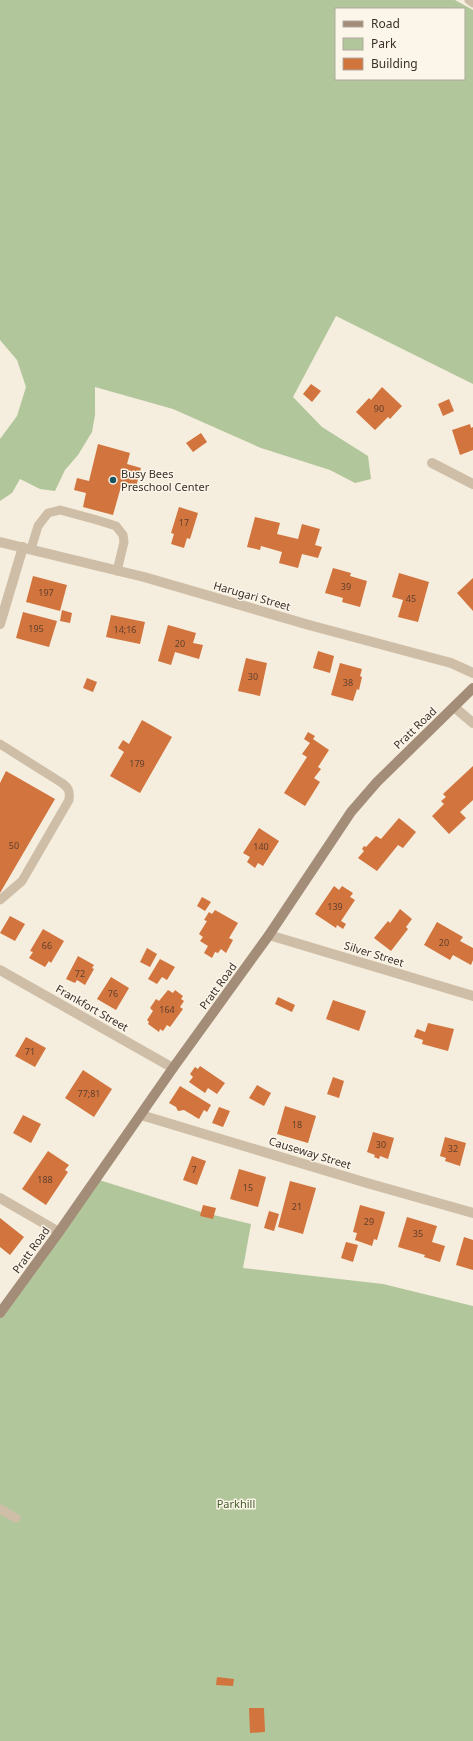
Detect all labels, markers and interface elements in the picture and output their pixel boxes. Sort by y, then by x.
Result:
legend [335,8,465,80]
text: Road [371,15,400,32]
text: Park [371,35,397,52]
text: Building [371,55,418,72]
house number: 90 [374,402,384,415]
place label: Busy Bees Preschool Center [121,466,210,494]
marker: Busy Bees Preschool Center [108,475,118,485]
house number: 17 [179,516,189,529]
street label: Harugari Street [212,577,292,614]
house number: 39 [341,580,351,593]
house number: 197 [38,586,54,599]
house number: 45 [406,592,416,605]
house number: 195 [28,622,44,635]
house number: 14;16 [113,623,137,636]
house number: 20 [175,637,185,650]
house number: 30 [248,670,258,683]
house number: 38 [343,676,353,689]
street label: Pratt Road [390,703,439,752]
house number: 179 [129,757,145,770]
house number: 50 [9,839,19,852]
house number: 140 [253,840,269,853]
house number: 139 [327,900,343,913]
house number: 20 [439,936,449,949]
street label: Silver Street [342,937,406,970]
house number: 66 [42,939,52,952]
street label: Pratt Road [196,959,240,1012]
house number: 72 [75,967,85,980]
street label: Frankfort Street [53,981,131,1034]
house number: 76 [108,987,118,1000]
house number: 164 [159,1003,175,1016]
house number: 71 [25,1045,35,1058]
house number: 77;81 [77,1087,101,1100]
house number: 18 [292,1118,302,1131]
street label: Causeway Street [267,1133,353,1172]
house number: 30 [376,1138,386,1151]
house number: 32 [448,1142,458,1155]
house number: 7 [191,1163,197,1176]
house number: 188 [37,1173,53,1186]
house number: 15 [243,1181,253,1194]
house number: 21 [292,1200,302,1213]
house number: 29 [364,1215,374,1228]
street label: Pratt Road [9,1223,53,1276]
house number: 35 [413,1227,423,1240]
park label: Parkhill [217,1496,255,1511]

